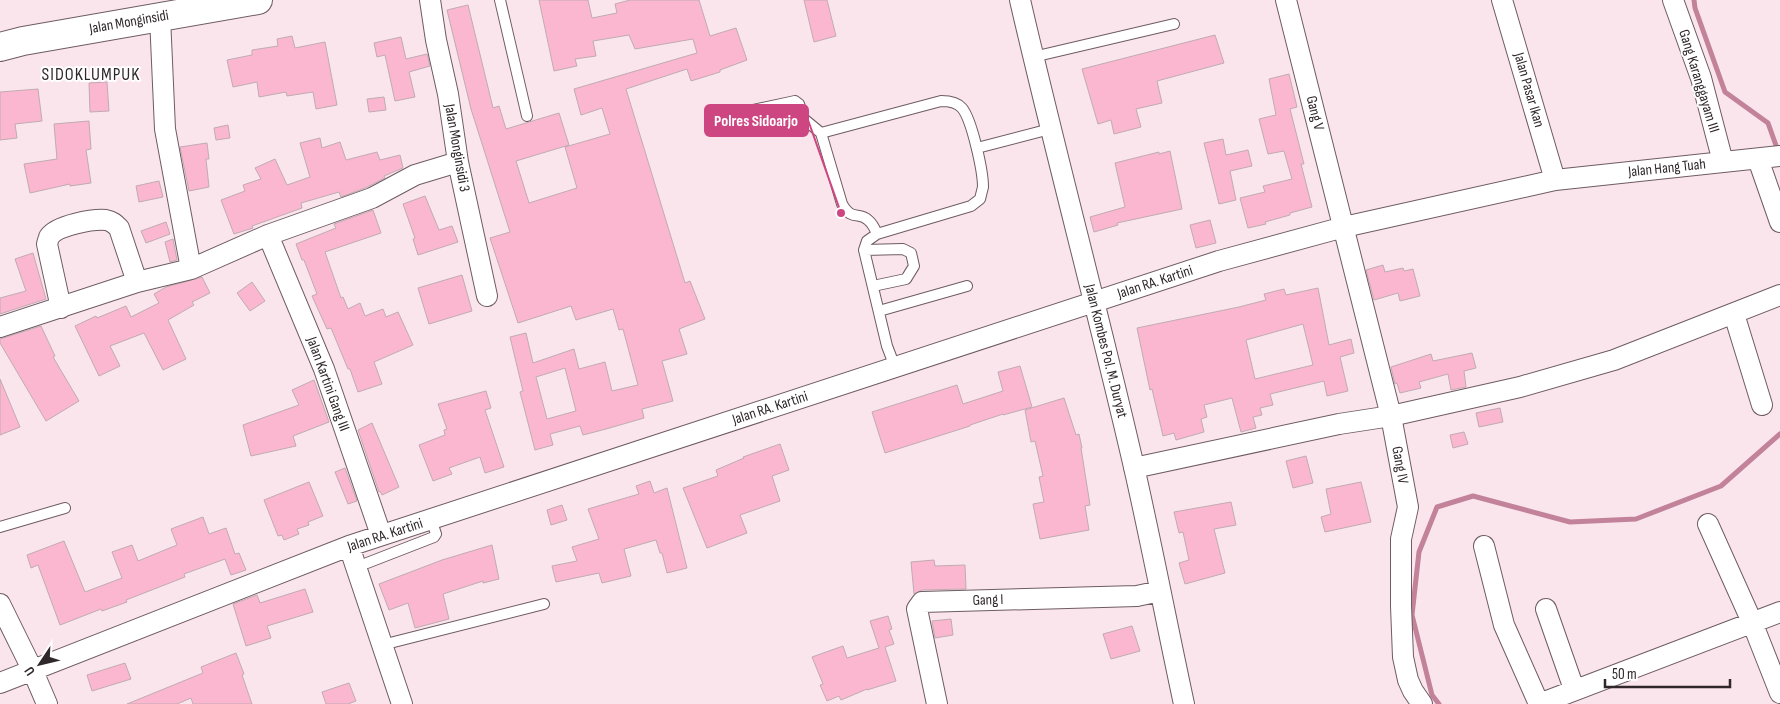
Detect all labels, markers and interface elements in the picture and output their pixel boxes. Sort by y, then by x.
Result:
street label: Jalan Monginsidi [87,6,170,38]
street label: Gang Karanggayam III [1674,27,1724,135]
street label: Jalan Pasar Ikan [1509,49,1549,130]
district label: SIDOKLUMPUK [42,64,140,85]
street label: Gang V [1302,94,1328,132]
street label: Jalan Monginsidi 3 [440,102,474,193]
callout: Polres Sidoarjo [705,105,808,136]
text: Polres Sidoarjo [714,112,798,131]
street label: Jalan Hang Tuah [1626,154,1707,182]
street label: Jalan RA. Kartini [1114,261,1195,303]
street label: Jalan Kombes Pol. M. Duryat [1080,281,1132,420]
street label: Jalan Kartini Gang III [302,333,354,434]
street label: Jalan RA. Kartini [729,387,810,429]
street label: Gang IV [1387,445,1413,485]
street label: Jalan RA. Kartini [344,514,425,556]
street label: Gang I [972,590,1004,610]
north arrow [15,639,65,689]
scale bar [1605,656,1730,688]
text: U [21,663,39,679]
text: 50 m [1612,665,1637,684]

